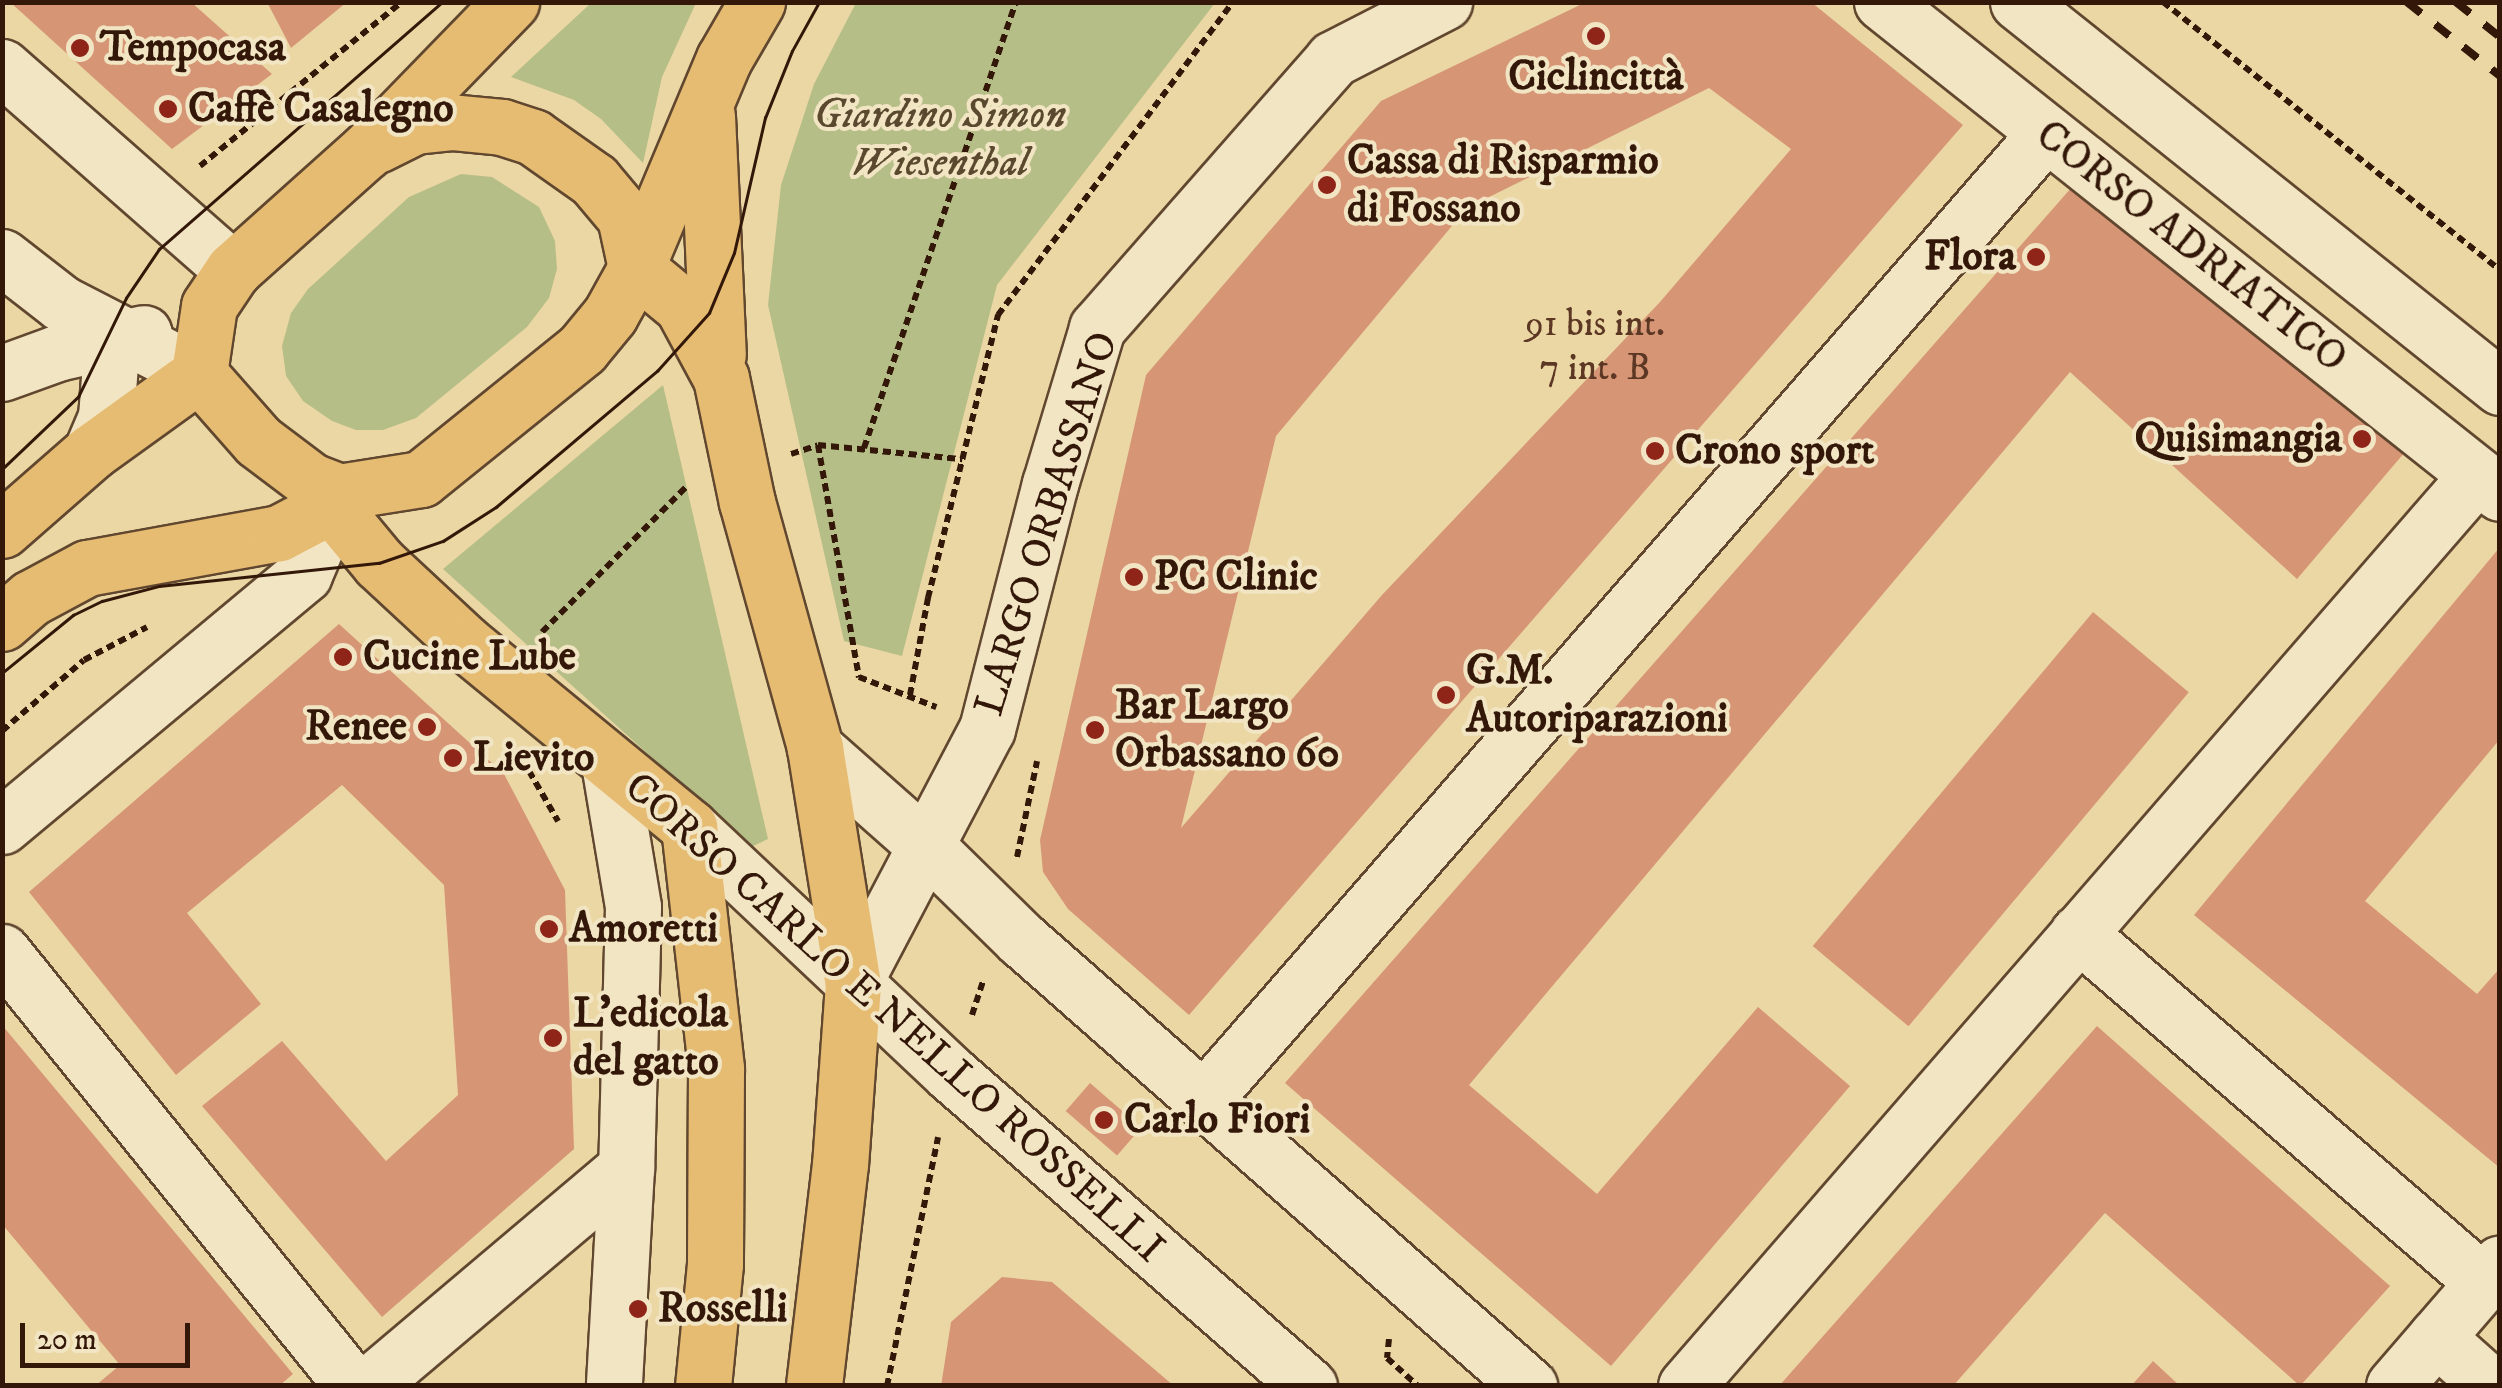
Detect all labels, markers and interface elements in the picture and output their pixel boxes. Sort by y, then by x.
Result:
place label: Tempocasa [100,23,286,73]
marker: Ciclincittà [1585,25,1607,47]
marker: Tempocasa [69,37,91,59]
place label: Ciclincittà [1508,52,1684,102]
place label: Caffè Casalegno [188,84,454,134]
park label: Giardino Simon Wiesenthal [814,90,1066,188]
marker: Caffè Casalegno [157,98,179,120]
street label: CORSO ADRIATICO [2025,110,2357,384]
place label: Cassa di Risparmio di Fossano [1347,136,1659,235]
marker: Cassa di Risparmio di Fossano [1316,174,1338,196]
place label: Flora [1924,232,2016,282]
marker: Flora [2025,246,2047,268]
house number: 91 bis int. 7 int. B [1525,302,1665,392]
street label: LARGO ORBASSANO [965,326,1129,722]
place label: Quisimangia [2134,414,2342,464]
place label: Crono sport [1675,426,1874,476]
marker: Quisimangia [2351,428,2373,450]
marker: Crono sport [1644,440,1666,462]
place label: PC Clinic [1154,552,1318,602]
marker: PC Clinic [1123,566,1145,588]
place label: Cucine Lube [363,632,576,682]
marker: Cucine Lube [332,646,354,668]
place label: G.M. Autoriparazioni [1466,646,1728,744]
place label: Bar Largo Orbassano 60 [1115,681,1339,779]
marker: G.M. Autoriparazioni [1435,684,1457,706]
place label: Renee [305,702,407,752]
marker: Renee [416,716,438,738]
marker: Bar Largo Orbassano 60 [1084,719,1106,741]
place label: Lievito [473,733,595,783]
marker: Lievito [442,747,464,769]
street label: CORSO CARLO E NELLO ROSSELLI [614,762,1174,1274]
place label: Amoretti [569,904,718,954]
marker: Amoretti [538,918,560,940]
place label: L'edicola del gatto [573,989,728,1088]
marker: L'edicola del gatto [542,1027,564,1049]
place label: Carlo Fiori [1124,1095,1310,1145]
marker: Carlo Fiori [1093,1109,1115,1131]
place label: Rosselli [658,1284,788,1334]
marker: Rosselli [627,1298,649,1320]
scale bar [25,1303,195,1365]
text: 20 m [37,1322,97,1359]

